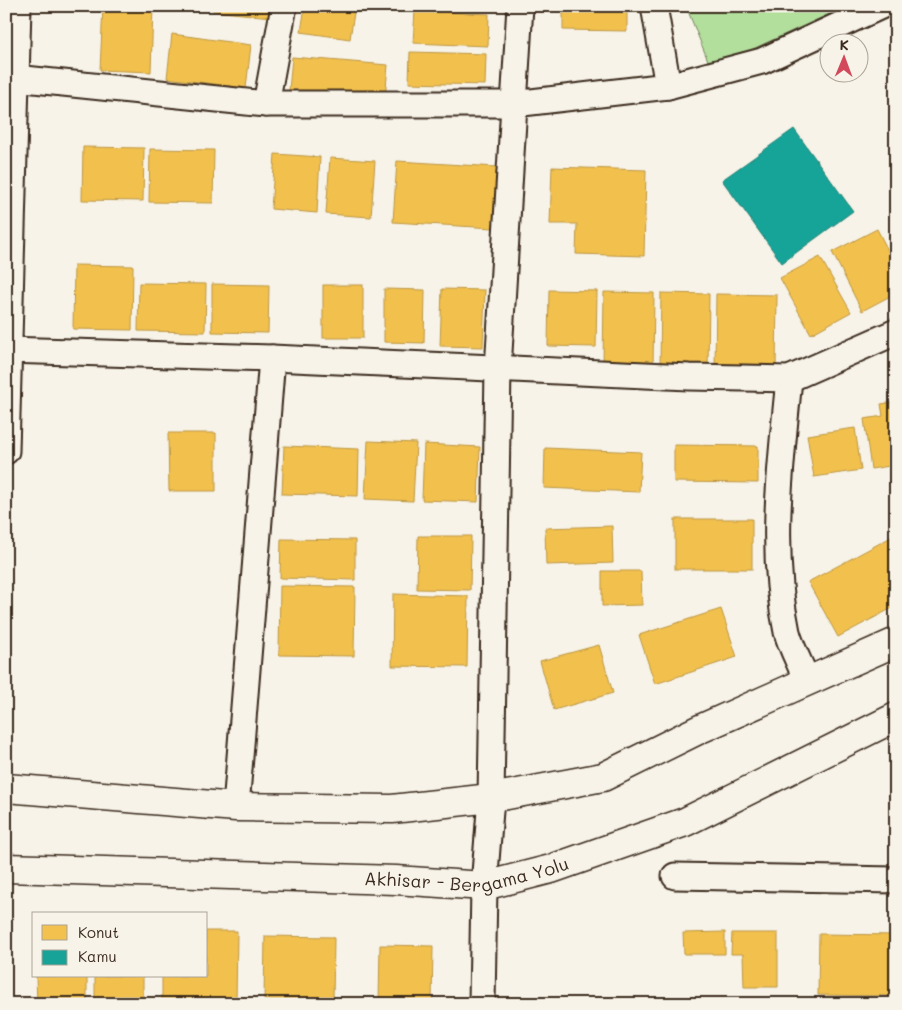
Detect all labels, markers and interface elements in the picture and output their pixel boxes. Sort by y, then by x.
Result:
north arrow [820,32,870,82]
text: K [839,35,849,54]
street label: Akhisar - Bergama Yolu [364,851,572,897]
legend [32,912,208,978]
text: Konut [78,922,119,942]
text: Kamu [78,946,117,966]

